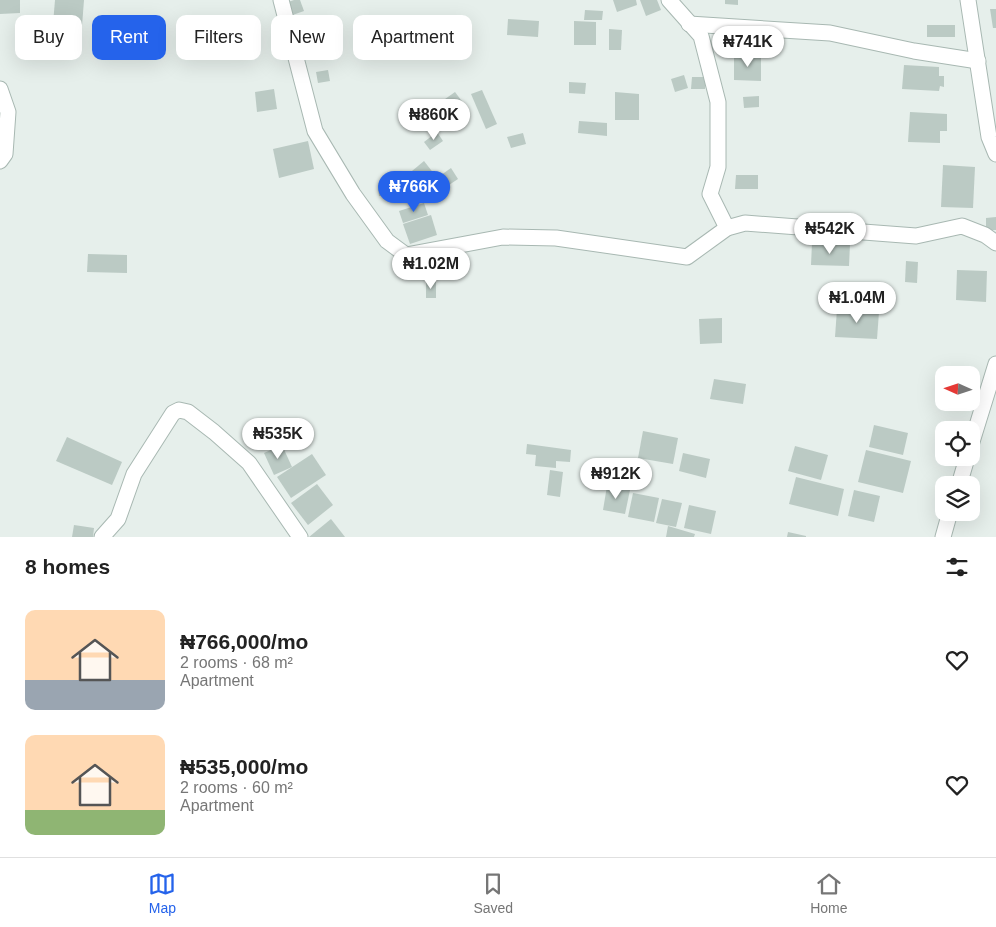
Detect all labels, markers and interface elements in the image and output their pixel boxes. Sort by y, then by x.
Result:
chip: Buy [15,15,82,60]
chip: Rent [92,15,166,60]
chip: Filters [176,15,261,60]
chip: New [271,15,343,60]
chip: Apartment [353,15,472,60]
pin: ₦741K [713,26,783,68]
text: ₦741K [723,33,773,50]
pin: ₦860K [399,98,469,141]
text: ₦860K [409,106,459,123]
pin: ₦766K [379,170,449,213]
text: ₦766K [389,178,439,195]
pin: ₦542K [795,212,865,255]
text: ₦542K [805,220,855,237]
pin: ₦1.02M [390,248,472,290]
text: ₦1.02M [403,255,459,272]
pin: ₦1.04M [816,282,898,324]
text: ₦1.04M [829,289,885,306]
north arrow [935,366,980,411]
map controls [935,366,980,521]
pin: ₦535K [243,418,313,460]
button: locate [935,421,980,466]
text: ₦535K [253,425,303,442]
pin: ₦912K [581,458,651,500]
text: ₦912K [591,465,641,482]
button: layers [935,476,980,521]
icon: filters [943,553,971,581]
text: 8 homes [25,555,110,578]
icon: home [65,630,125,690]
text: ₦766,000/mo [180,630,308,653]
icon: heart [943,646,971,674]
text: 2 rooms · 68 m² [180,654,293,671]
text: Apartment [180,672,254,689]
icon: home [65,755,125,815]
text: ₦535,000/mo [180,755,308,778]
icon: heart [943,771,971,799]
text: 2 rooms · 60 m² [180,779,293,796]
text: Apartment [180,797,254,814]
tab: Map [148,870,176,916]
tab: Saved [473,870,513,916]
tab: Home [810,870,847,916]

